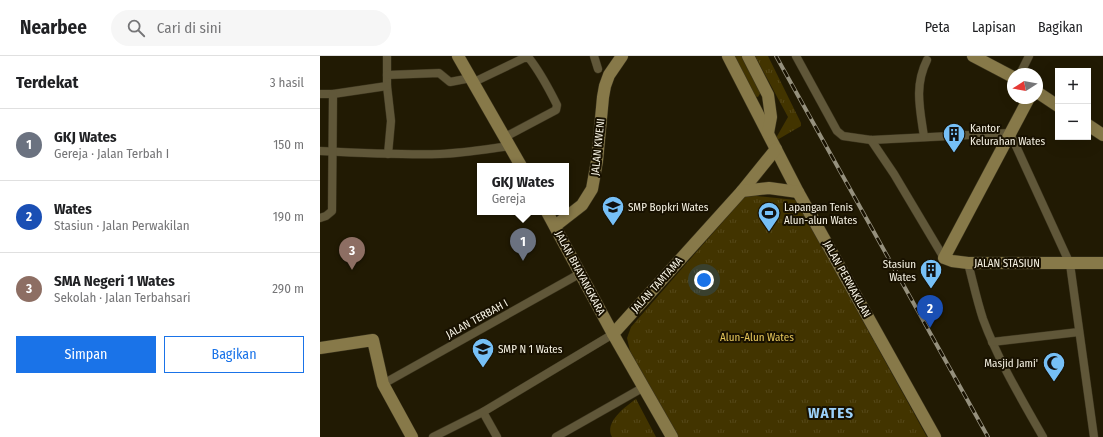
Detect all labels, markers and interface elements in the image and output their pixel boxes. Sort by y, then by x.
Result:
search box [111,10,391,46]
text: Nearbee [20,16,87,39]
icon: search [125,17,147,39]
text: Cari di sini [157,19,221,37]
text: Peta [925,19,950,36]
text: Lapisan [972,19,1016,36]
text: Bagikan [1038,19,1083,36]
north arrow [1007,68,1043,104]
map controls [1055,68,1091,140]
button: + [1055,68,1091,104]
text: Terdekat [16,72,78,93]
text: 3 hasil [270,75,304,90]
button: − [1055,104,1091,140]
street label: JALAN KWENI [589,118,607,176]
building icon: Kantor Kelurahan Wates [941,121,967,154]
place label: Kantor Kelurahan Wates [970,122,1045,148]
text: GKJ Wates [54,128,117,146]
text: 1 [26,137,32,152]
text: 150 m [273,137,304,152]
text: Gereja · Jalan Terbah I [54,146,169,161]
popup [477,163,569,215]
text: GKJ Wates [492,173,554,191]
text: Gereja [492,191,526,206]
school or university icon: SMP Bopkri Wates [600,194,626,227]
text: Wates [54,200,92,218]
sports icon: Lapangan Tenis Alun-alun Wates [756,200,782,233]
place label: SMP Bopkri Wates [628,201,709,214]
place label: Lapangan Tenis Alun-alun Wates [784,201,858,227]
text: 2 [26,209,32,224]
text: 190 m [273,209,304,224]
text: Stasiun · Jalan Perwakilan [54,218,190,233]
pin: 1 [510,228,536,261]
street label: JALAN BHAYANGKARA [552,229,608,318]
pin: 3 [339,237,365,270]
street label: JALAN PERWAKILAN [821,238,873,320]
street label: JALAN TAMTAMA [629,254,686,316]
building icon: Stasiun Wates [918,257,944,290]
street label: JALAN STASIUN [974,257,1040,270]
place label: Stasiun Wates [883,258,916,284]
your location [694,270,714,290]
text: SMA Negeri 1 Wates [54,272,175,290]
text: 3 [26,281,32,296]
text: 290 m [272,281,304,296]
text: Sekolah · Jalan Terbahsari [54,290,190,305]
pin: 2 [917,295,943,328]
street label: JALAN TERBAH I [444,297,510,341]
park label: Alun-Alun Wates [720,331,794,344]
button: Simpan [16,336,156,373]
button: Bagikan [164,336,304,373]
school or university icon: SMP N 1 Wates [470,336,496,369]
place label: SMP N 1 Wates [498,343,563,356]
mosque icon: Masjid Jami' [1041,350,1067,383]
place label: Masjid Jami' [984,357,1038,370]
district label: WATES [808,404,854,422]

